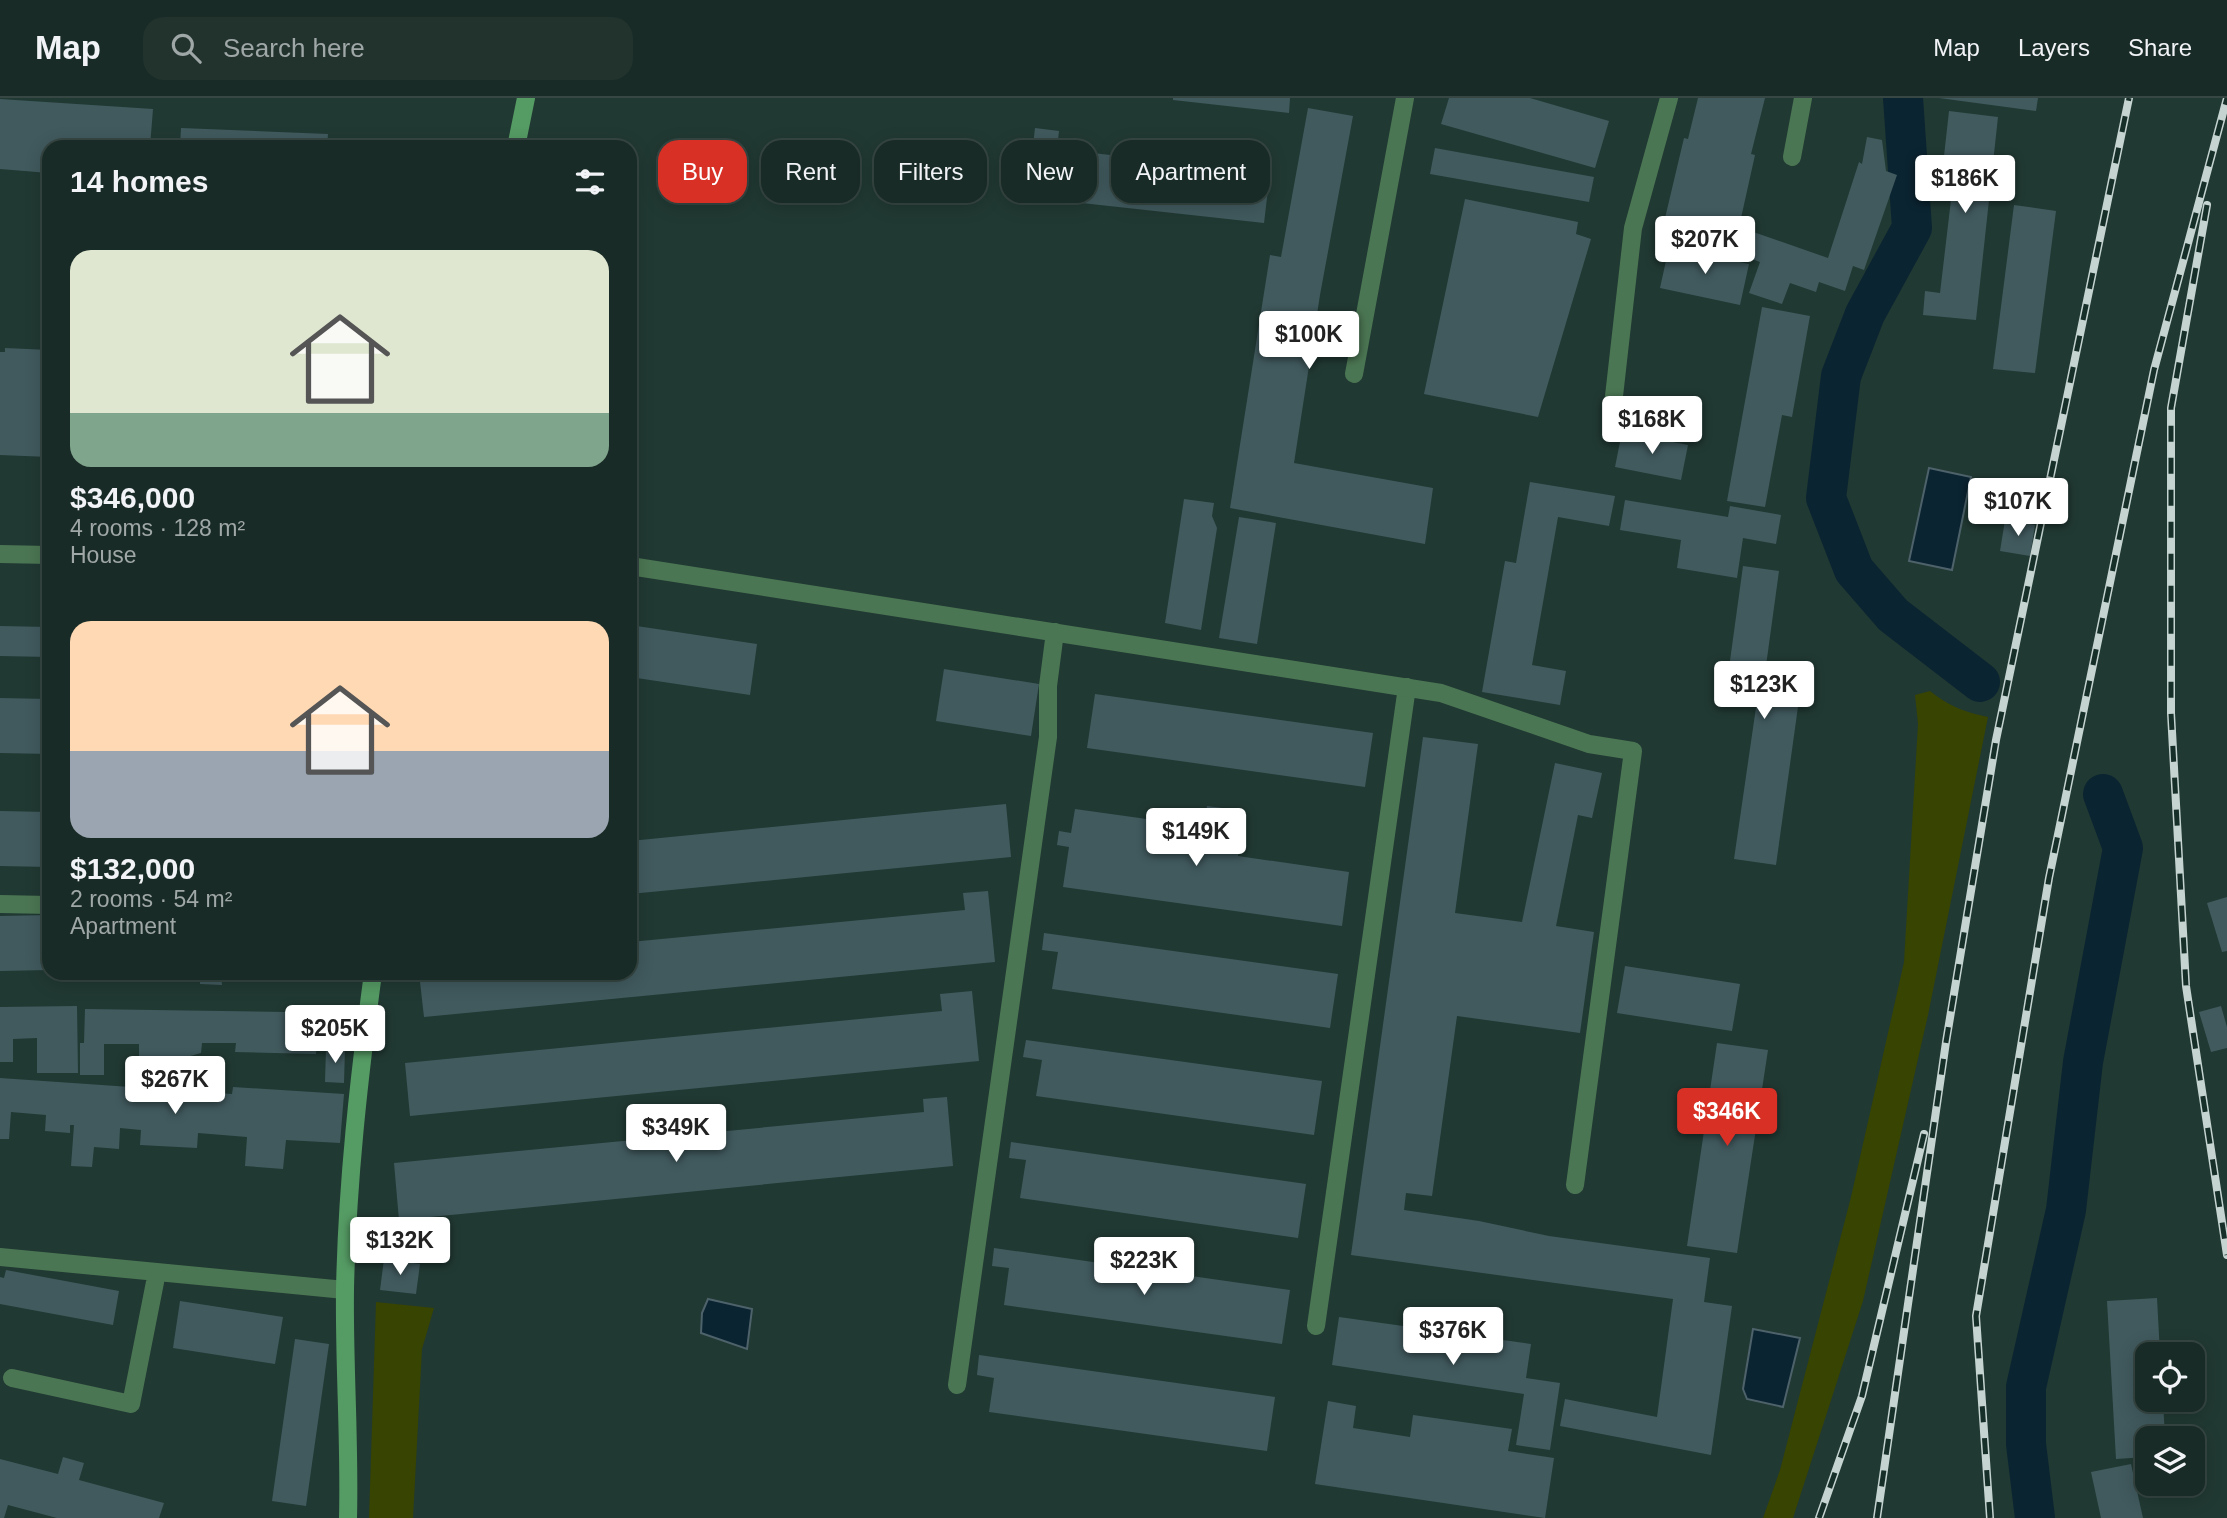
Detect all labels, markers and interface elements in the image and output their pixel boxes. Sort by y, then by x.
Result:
search box [143,17,633,80]
text: Map [35,29,101,66]
icon: search [167,29,205,67]
text: Search here [223,33,365,63]
text: Map [1933,34,1980,61]
text: Layers [2018,34,2090,61]
text: Share [2128,34,2192,61]
chip: Buy [658,140,747,203]
chip: Rent [761,140,860,203]
chip: Filters [874,140,987,203]
chip: New [1001,140,1097,203]
chip: Apartment [1111,140,1270,203]
pin: $186K [1916,156,2014,215]
icon: filters [571,163,609,201]
text: 14 homes [70,165,208,198]
text: $186K [1931,165,1999,191]
pin: $207K [1656,216,1754,276]
text: $207K [1671,226,1739,252]
icon: home [277,296,403,422]
pin: $100K [1260,312,1358,371]
text: $100K [1275,321,1343,347]
pin: $168K [1603,396,1701,456]
text: $168K [1618,406,1686,432]
pin: $107K [1969,478,2067,538]
text: $346,000 [70,481,195,514]
text: $107K [1984,488,2052,514]
text: 4 rooms · 128 m² [70,515,245,541]
text: House [70,542,136,568]
pin: $123K [1715,662,1813,721]
icon: home [277,667,403,793]
text: $123K [1730,671,1798,697]
pin: $149K [1147,808,1245,868]
text: $149K [1162,818,1230,844]
text: $132,000 [70,852,195,885]
text: 2 rooms · 54 m² [70,886,232,912]
text: Apartment [70,913,176,939]
pin: $205K [286,1006,384,1065]
text: $205K [301,1015,369,1041]
pin: $267K [126,1056,224,1116]
text: $267K [141,1066,209,1092]
pin: $346K [1678,1088,1776,1148]
text: $346K [1693,1098,1761,1124]
pin: $349K [627,1104,725,1164]
text: $349K [642,1114,710,1140]
pin: $132K [351,1218,449,1277]
text: $132K [366,1227,434,1253]
pin: $223K [1095,1238,1193,1297]
text: $223K [1110,1247,1178,1273]
pin: $376K [1404,1308,1502,1367]
text: $376K [1419,1317,1487,1343]
map controls [2135,1342,2205,1496]
button: locate [2135,1342,2205,1412]
button: layers [2135,1426,2205,1496]

